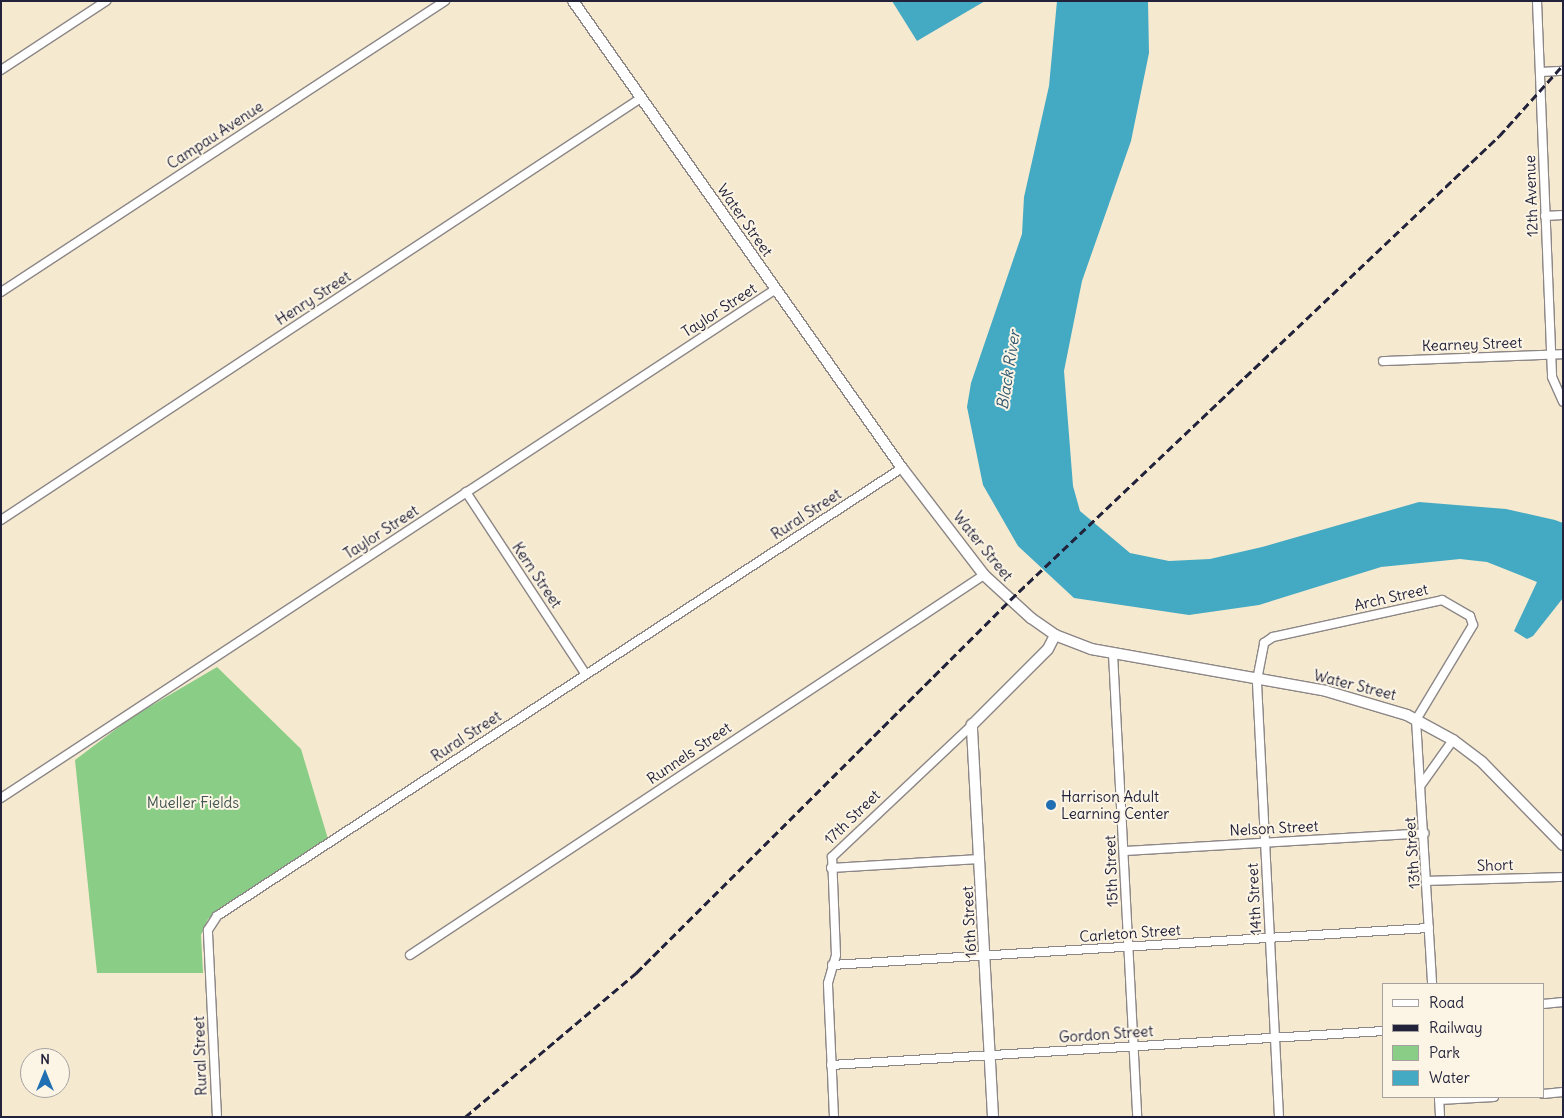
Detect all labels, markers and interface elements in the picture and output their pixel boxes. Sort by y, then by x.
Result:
street label: Campau Avenue [164,97,266,173]
street label: 12th Avenue [1521,155,1541,237]
street label: Water Street [713,180,777,260]
street label: Henry Street [272,267,354,329]
street label: Taylor Street [678,279,760,341]
water label: Black River [992,329,1024,411]
street label: Kearney Street [1421,333,1523,355]
street label: Rural Street [768,485,844,543]
street label: Taylor Street [340,501,422,563]
street label: Water Street [949,508,1017,584]
street label: Kern Street [508,539,566,611]
street label: Arch Street [1352,580,1430,614]
street label: Water Street [1312,666,1398,704]
street label: Rural Street [428,707,504,765]
street label: Runnels Street [644,718,734,788]
street label: 17th Street [820,786,884,848]
place label: Harrison Adult Learning Center [1061,787,1169,822]
park label: Mueller Fields [147,794,239,812]
marker: Harrison Adult Learning Center [1045,799,1057,811]
street label: Nelson Street [1229,817,1319,839]
street label: 13th Street [1401,817,1423,889]
street label: 15th Street [1101,835,1121,907]
street label: Short [1476,855,1514,875]
street label: 14th Street [1243,863,1265,935]
street label: 16th Street [958,886,980,958]
street label: Carleton Street [1079,920,1181,946]
legend [1382,983,1544,1098]
text: Road [1429,993,1464,1012]
street label: Rural Street [190,1016,210,1096]
text: Railway [1429,1018,1483,1037]
street label: Gordon Street [1058,1022,1154,1046]
text: Park [1429,1043,1460,1062]
north arrow [20,1048,70,1098]
text: N [40,1050,50,1068]
text: Water [1429,1068,1470,1087]

